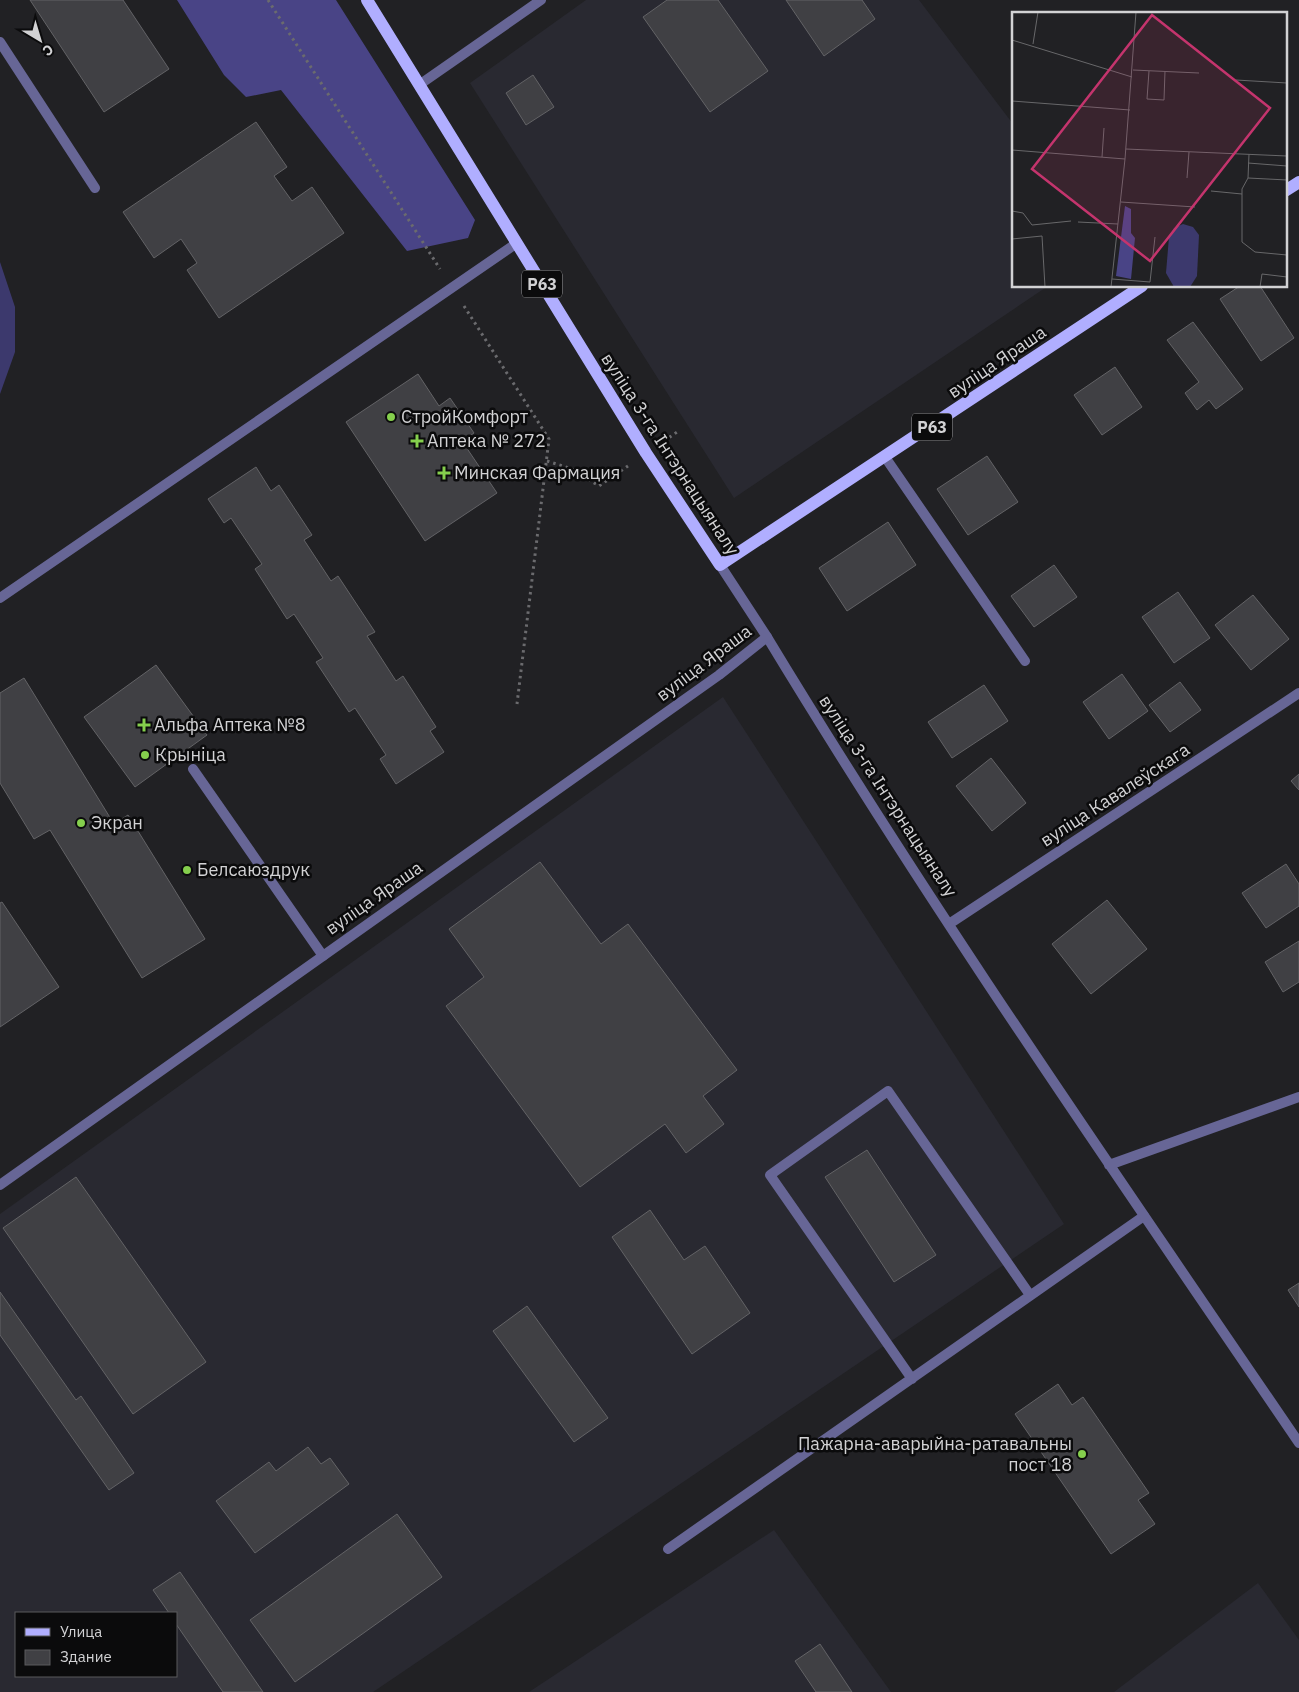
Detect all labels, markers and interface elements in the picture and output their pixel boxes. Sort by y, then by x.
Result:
inset map [1012,12,1286,288]
north arrow [15,15,65,65]
text: С [39,40,57,60]
road number: Р63 [522,270,562,298]
street label: вуліца Яраша [943,320,1051,403]
street label: вуліца 3-га Інтэрнацыяналу [596,348,744,559]
place label: СтройКомфорт [401,405,529,428]
marker: СтройКомфорт [385,411,397,423]
road number: Р63 [912,414,952,441]
place label: Аптека № 272 [427,429,546,452]
marker: Аптека № 272 [411,435,423,447]
place label: Минская Фармация [454,461,620,484]
marker: Минская Фармация [438,467,450,479]
street label: вуліца Яраша [651,619,756,706]
street label: вуліца 3-га Інтэрнацыяналу [814,690,962,901]
place label: Альфа Аптека №8 [154,713,306,736]
marker: Альфа Аптека №8 [138,719,150,731]
street label: вуліца Кавалеўскага [1036,738,1194,851]
place label: Крыніца [155,743,226,766]
marker: Крыніца [139,749,151,761]
place label: Экран [91,811,143,834]
marker: Экран [75,817,87,829]
street label: вуліца Яраша [321,855,427,940]
place label: Белсаюздрук [197,858,310,881]
marker: Белсаюздрук [181,864,193,876]
place label: Пажарна-аварыйна-ратавальны пост 18 [798,1432,1072,1476]
marker: Пажарна-аварыйна-ратавальны пост 18 [1076,1448,1088,1460]
legend [15,1612,178,1677]
text: Улица [60,1622,102,1641]
text: Здание [60,1647,112,1666]

